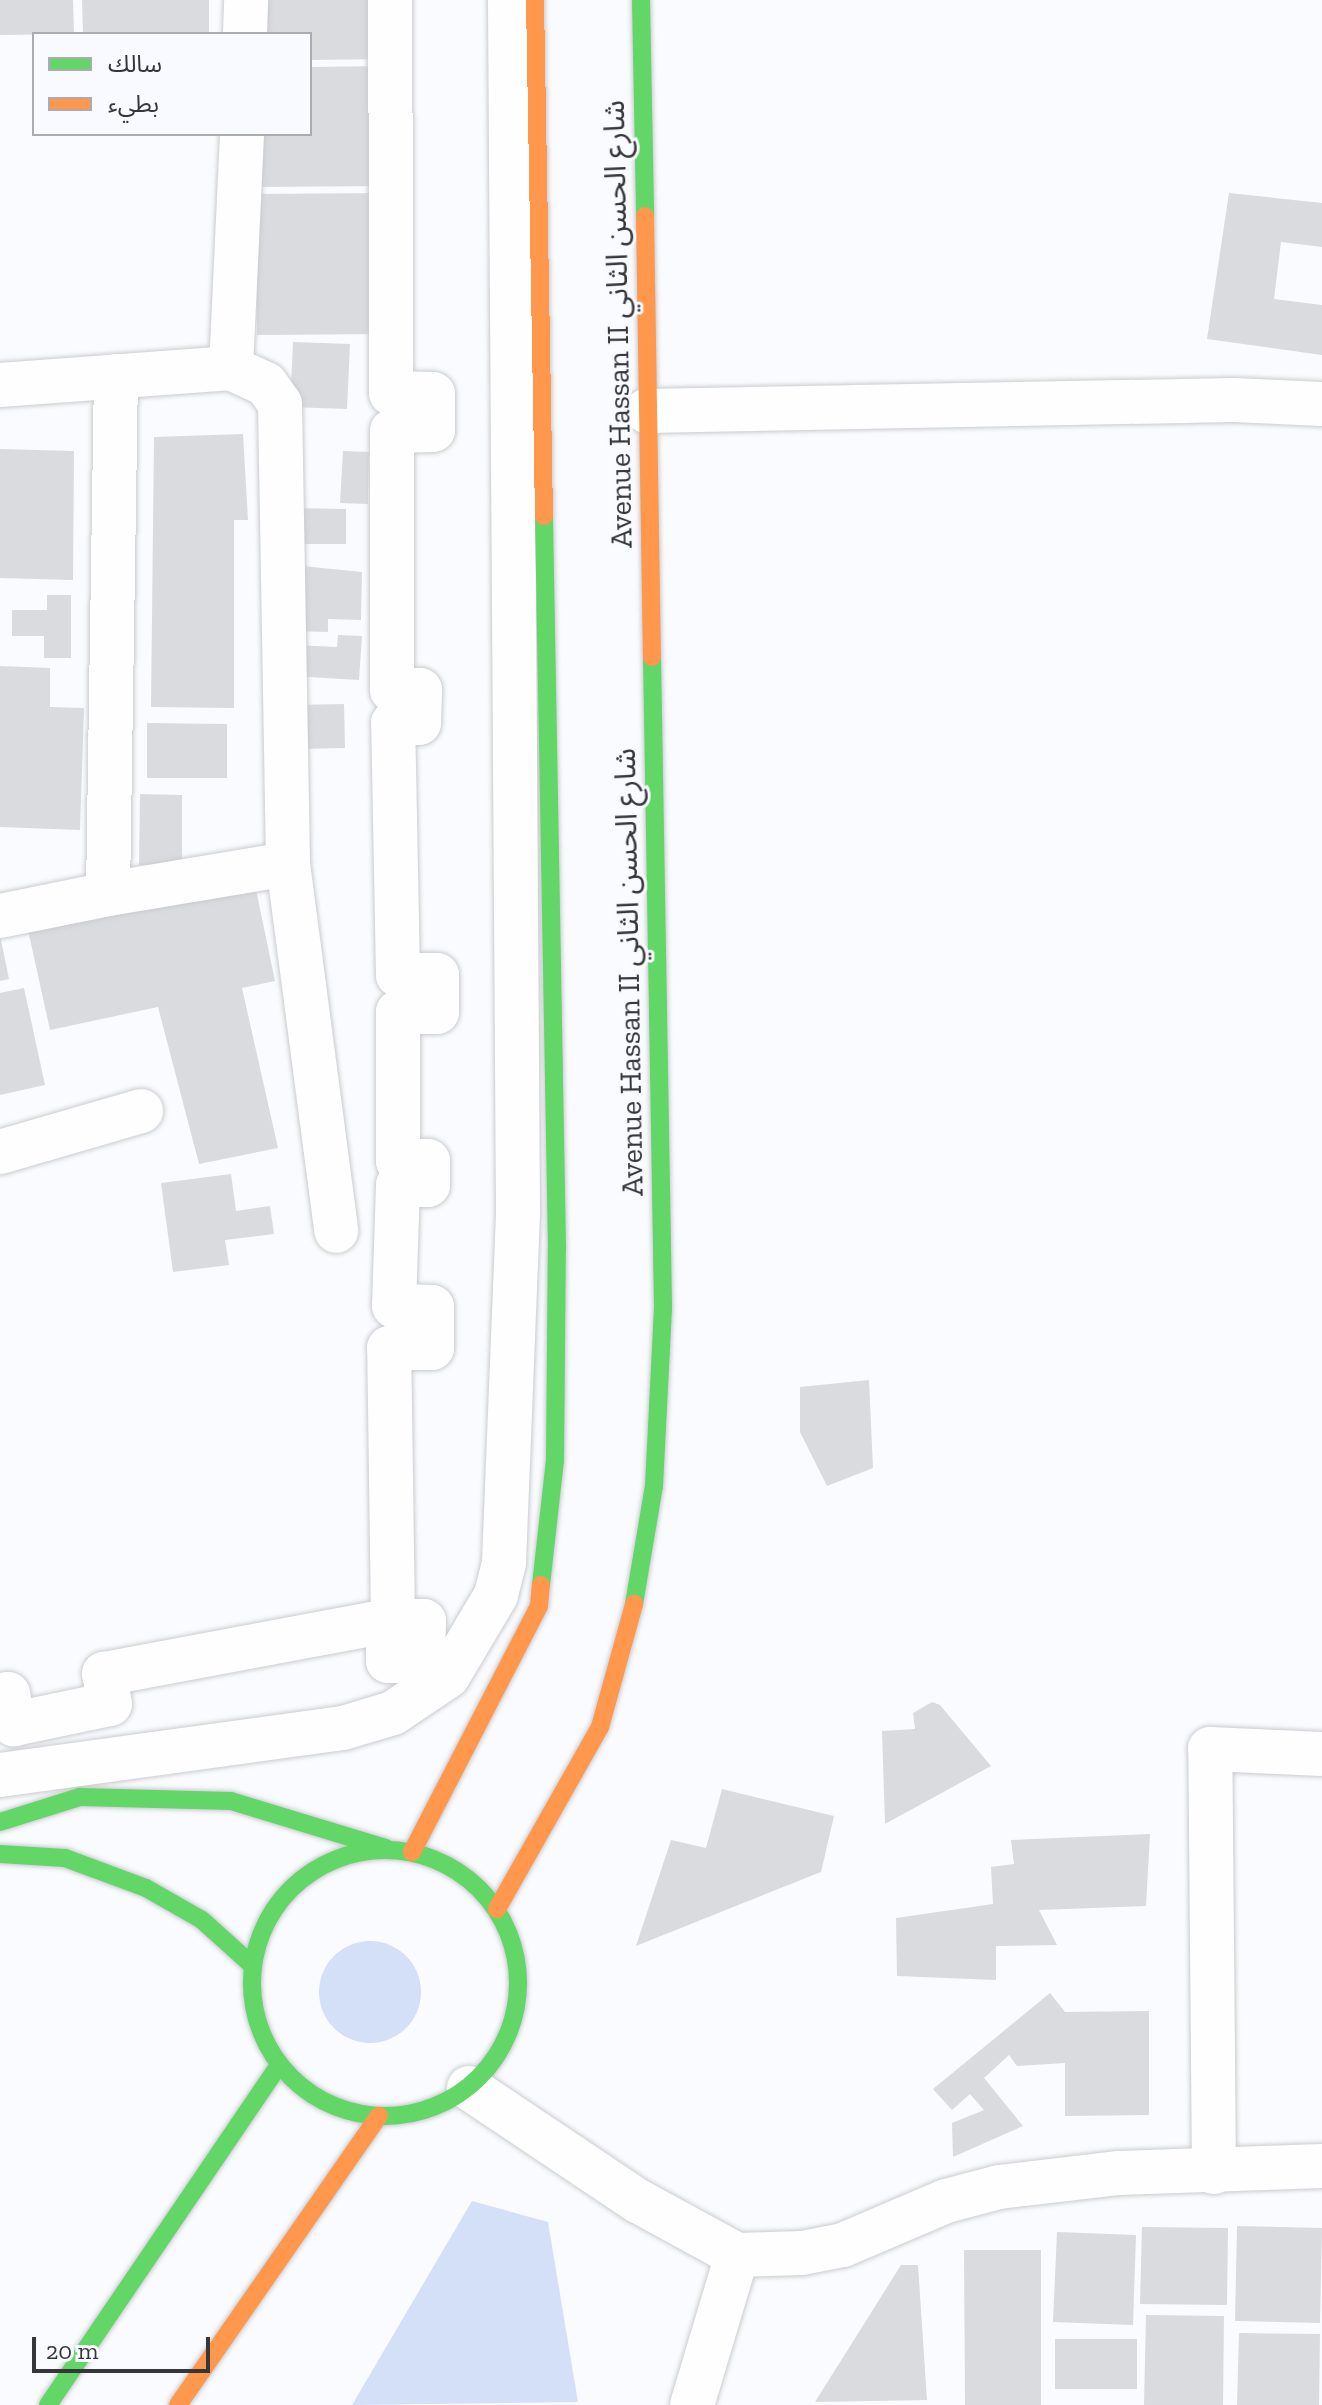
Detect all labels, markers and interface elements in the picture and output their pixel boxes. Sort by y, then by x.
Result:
legend [32,32,312,136]
text: سالك [108,49,162,78]
text: بطيء [108,89,159,118]
street label: Avenue Hassan II شارع الحسن الثاني [596,100,640,548]
street label: Avenue Hassan II شارع الحسن الثاني [607,748,651,1196]
scale bar [36,2321,214,2371]
text: 20 m [46,2336,98,2365]

